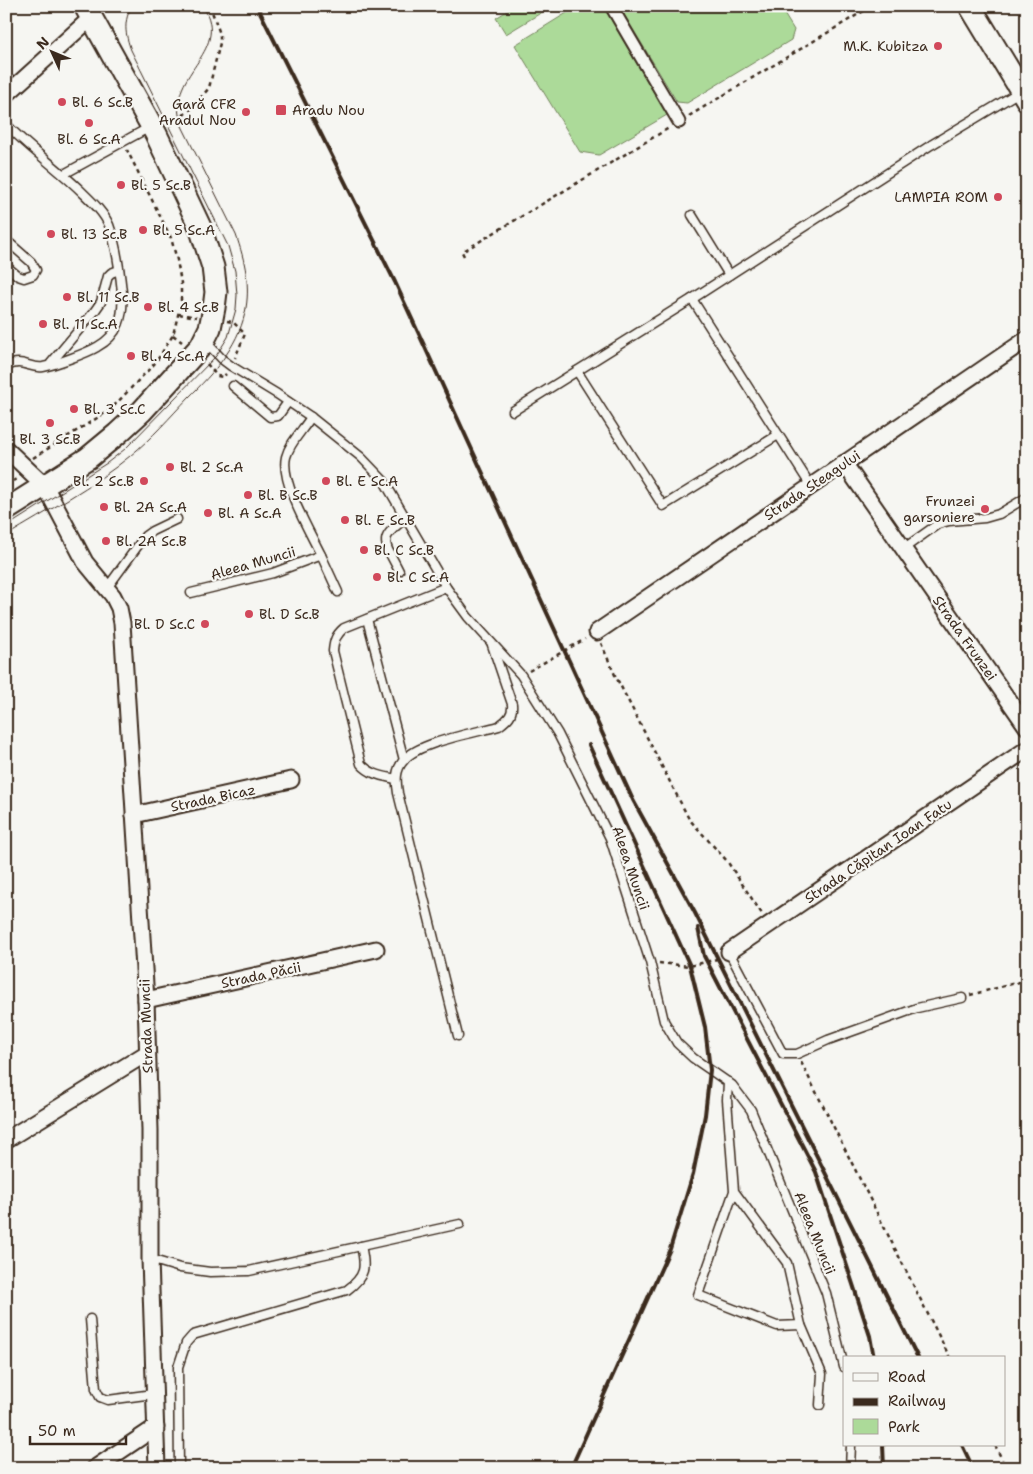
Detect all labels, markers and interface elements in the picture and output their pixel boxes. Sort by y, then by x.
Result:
north arrow [28,28,78,78]
text: N [32,33,53,53]
place label: M.K. Kubitza [843,37,928,55]
marker: M.K. Kubitza [932,40,944,52]
place label: Bl. 6 Sc.B [72,93,133,111]
place label: Gară CFR Aradul Nou [159,95,236,129]
marker: Bl. 6 Sc.B [56,96,68,108]
place label: Aradu Nou [292,101,365,119]
marker: Aradu Nou [274,103,288,117]
marker: Gară CFR Aradul Nou [240,106,252,118]
marker: Bl. 6 Sc.A [83,117,95,129]
place label: Bl. 6 Sc.A [57,130,121,148]
place label: Bl. 5 Sc.B [131,176,191,194]
marker: Bl. 5 Sc.B [115,179,127,191]
place label: LAMPIA ROM [894,188,989,206]
marker: LAMPIA ROM [992,191,1004,203]
place label: Bl. 5 Sc.A [153,221,215,239]
marker: Bl. 5 Sc.A [137,224,149,236]
place label: Bl. 13 Sc.B [61,225,127,243]
marker: Bl. 13 Sc.B [45,228,57,240]
place label: Bl. 11 Sc.B [77,288,140,306]
marker: Bl. 11 Sc.B [61,291,73,303]
place label: Bl. 4 Sc.B [158,298,219,316]
marker: Bl. 4 Sc.B [142,301,154,313]
place label: Bl. 11 Sc.A [53,315,118,333]
marker: Bl. 11 Sc.A [37,318,49,330]
place label: Bl. 4 Sc.A [141,347,204,365]
marker: Bl. 4 Sc.A [125,350,137,362]
place label: Bl. 3 Sc.C [84,400,146,418]
marker: Bl. 3 Sc.C [68,403,80,415]
marker: Bl. 3 Sc.B [44,417,56,429]
place label: Bl. 3 Sc.B [19,430,81,448]
street label: Strada Steagului [760,446,864,524]
place label: Bl. 2 Sc.A [180,458,243,476]
marker: Bl. 2 Sc.A [164,461,176,473]
place label: Bl. 2 Sc.B [73,472,134,490]
place label: Bl. E Sc.A [336,472,398,490]
marker: Bl. 2 Sc.B [138,475,150,487]
marker: Bl. E Sc.A [320,475,332,487]
place label: Bl. B Sc.B [258,486,318,504]
marker: Bl. B Sc.B [242,489,254,501]
place label: Frunzei garsoniere [903,492,975,526]
place label: Bl. 2A Sc.A [114,498,187,516]
marker: Bl. 2A Sc.A [98,501,110,513]
marker: Frunzei garsoniere [979,503,991,515]
place label: Bl. A Sc.A [218,504,282,522]
marker: Bl. A Sc.A [202,507,214,519]
place label: Bl. E Sc.B [355,511,415,529]
marker: Bl. E Sc.B [339,514,351,526]
place label: Bl. 2A Sc.B [116,532,187,550]
marker: Bl. 2A Sc.B [100,535,112,547]
place label: Bl. C Sc.B [374,541,434,559]
street label: Aleea Muncii [208,542,298,584]
marker: Bl. C Sc.B [358,544,370,556]
place label: Bl. C Sc.A [387,568,449,586]
marker: Bl. C Sc.A [371,571,383,583]
street label: Strada Frunzei [929,592,1001,684]
place label: Bl. D Sc.B [259,605,320,623]
marker: Bl. D Sc.B [243,608,255,620]
place label: Bl. D Sc.C [134,615,195,633]
marker: Bl. D Sc.C [199,618,211,630]
street label: Strada Bicaz [169,780,257,816]
street label: Strada Căpitan Ioan Fatu [801,795,955,907]
street label: Aleea Muncii [608,824,654,912]
street label: Strada Păcii [219,958,303,992]
street label: Strada Muncii [135,978,157,1074]
street label: Aleea Muncii [790,1189,840,1277]
legend [843,1356,1006,1446]
text: Road [888,1367,926,1387]
text: Railway [888,1391,946,1411]
scale bar [30,1414,126,1446]
text: Park [888,1417,920,1437]
text: 50 m [38,1421,76,1441]

